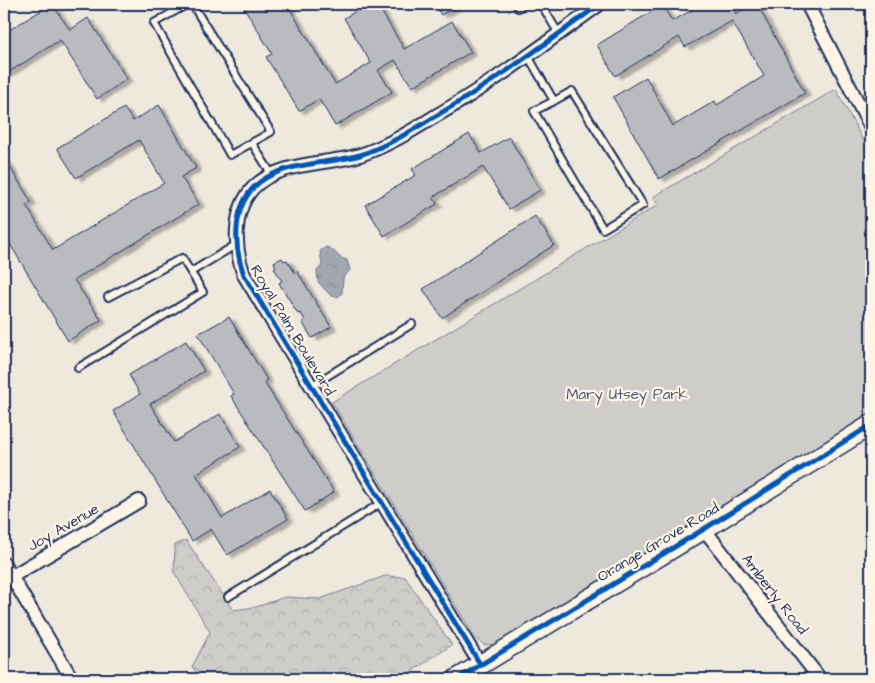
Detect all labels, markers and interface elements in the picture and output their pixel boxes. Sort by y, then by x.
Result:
street label: Royal Palm Boulevard [244,261,340,400]
park label: Mary Utsey Park [566,384,688,406]
street label: Joy Avenue [24,498,103,557]
street label: Orange Grove Road [593,498,724,588]
street label: Amberly Road [736,550,813,640]

